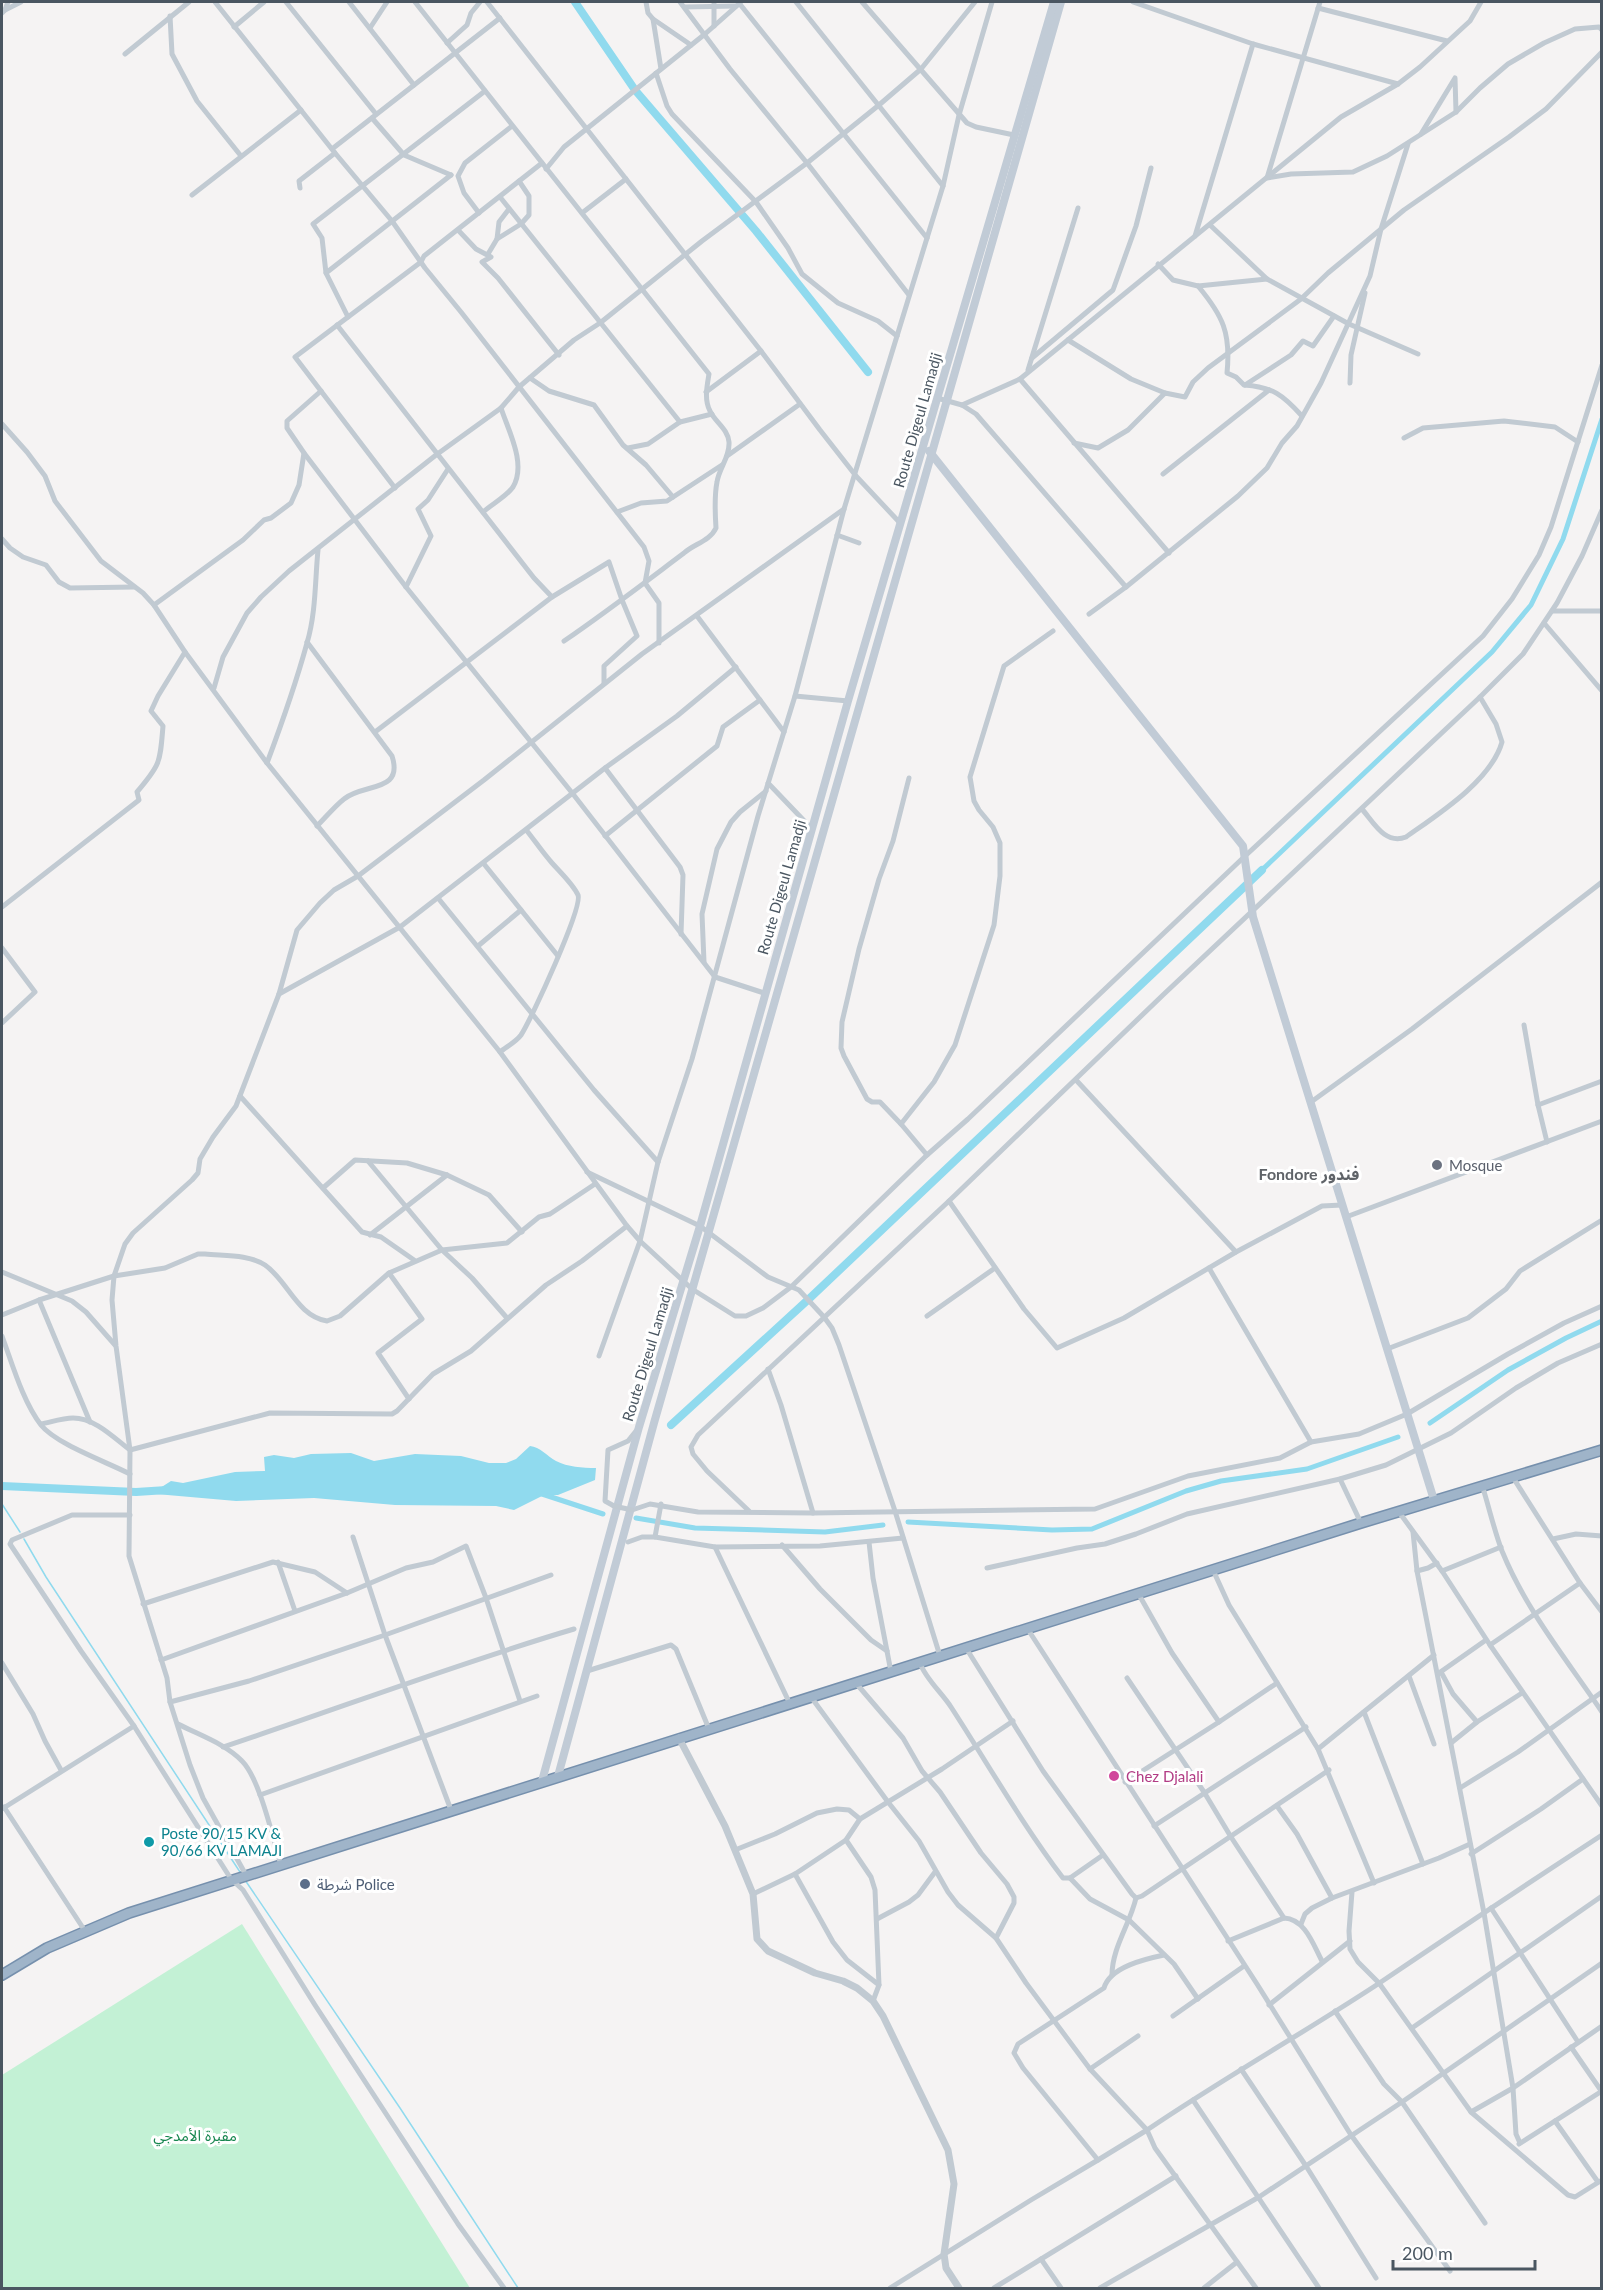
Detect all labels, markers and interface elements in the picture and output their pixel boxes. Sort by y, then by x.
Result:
street label: Route Digeul Lamadji [889,350,945,490]
street label: Route Digeul Lamadji [753,817,809,957]
place label: Mosque [1449,1156,1502,1174]
marker: Mosque [1430,1158,1444,1172]
district label: Fondore فندور [1259,1164,1359,1184]
street label: Route Digeul Lamadji [618,1285,676,1423]
place label: Chez Djalali [1126,1767,1203,1785]
marker: Chez Djalali [1107,1769,1121,1783]
place label: Poste 90/15 KV & 90/66 KV LAMAJI [161,1824,282,1859]
marker: Poste 90/15 KV & 90/66 KV LAMAJI [142,1835,156,1849]
place label: شرطة Police [317,1875,395,1894]
marker: شرطة Police [298,1877,312,1891]
park label: مقبرة الأمدجي [153,2126,237,2147]
scale bar [1393,2233,1536,2271]
text: 200 m [1402,2242,1453,2264]

